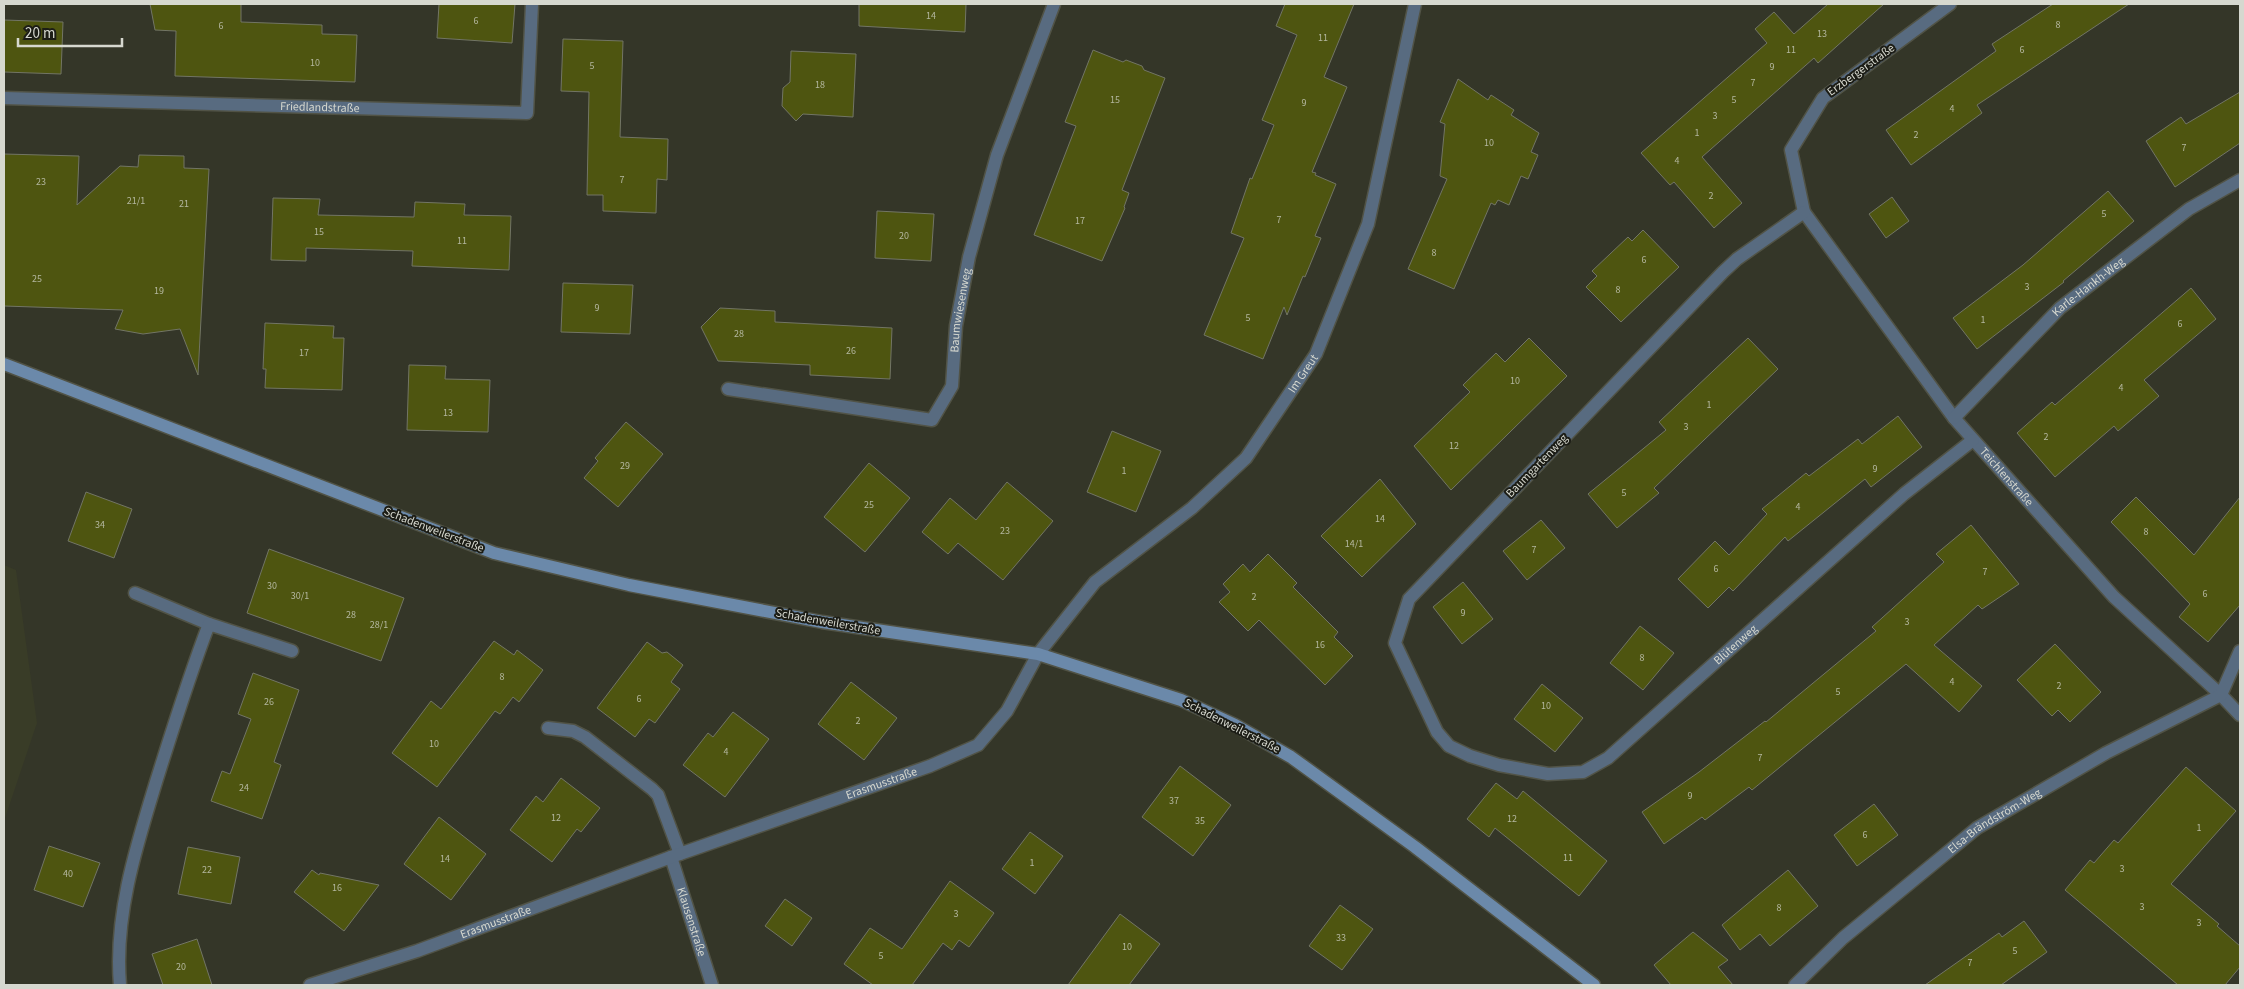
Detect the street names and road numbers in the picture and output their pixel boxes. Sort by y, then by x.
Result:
street label: Erzbergerstraße [1824,40,1898,100]
street label: Friedlandstraße [280,97,360,117]
street label: Karle-Hankh-Weg [2048,253,2128,320]
street label: Baumwiesenweg [946,267,975,353]
street label: Im Greut [1284,351,1322,396]
street label: Baumgartenweg [1502,430,1572,502]
street label: Teichlenstraße [1976,444,2037,510]
street label: Schadenweilerstraße [382,503,487,557]
street label: Schadenweilerstraße [774,604,882,640]
street label: Blütenweg [1710,620,1761,669]
street label: Schadenweilerstraße [1181,694,1283,758]
street label: Erasmusstraße [843,763,919,803]
street label: Elsa-Brändström-Weg [1944,784,2044,857]
street label: Klausenstraße [673,885,711,959]
street label: Erasmusstraße [458,901,533,943]

